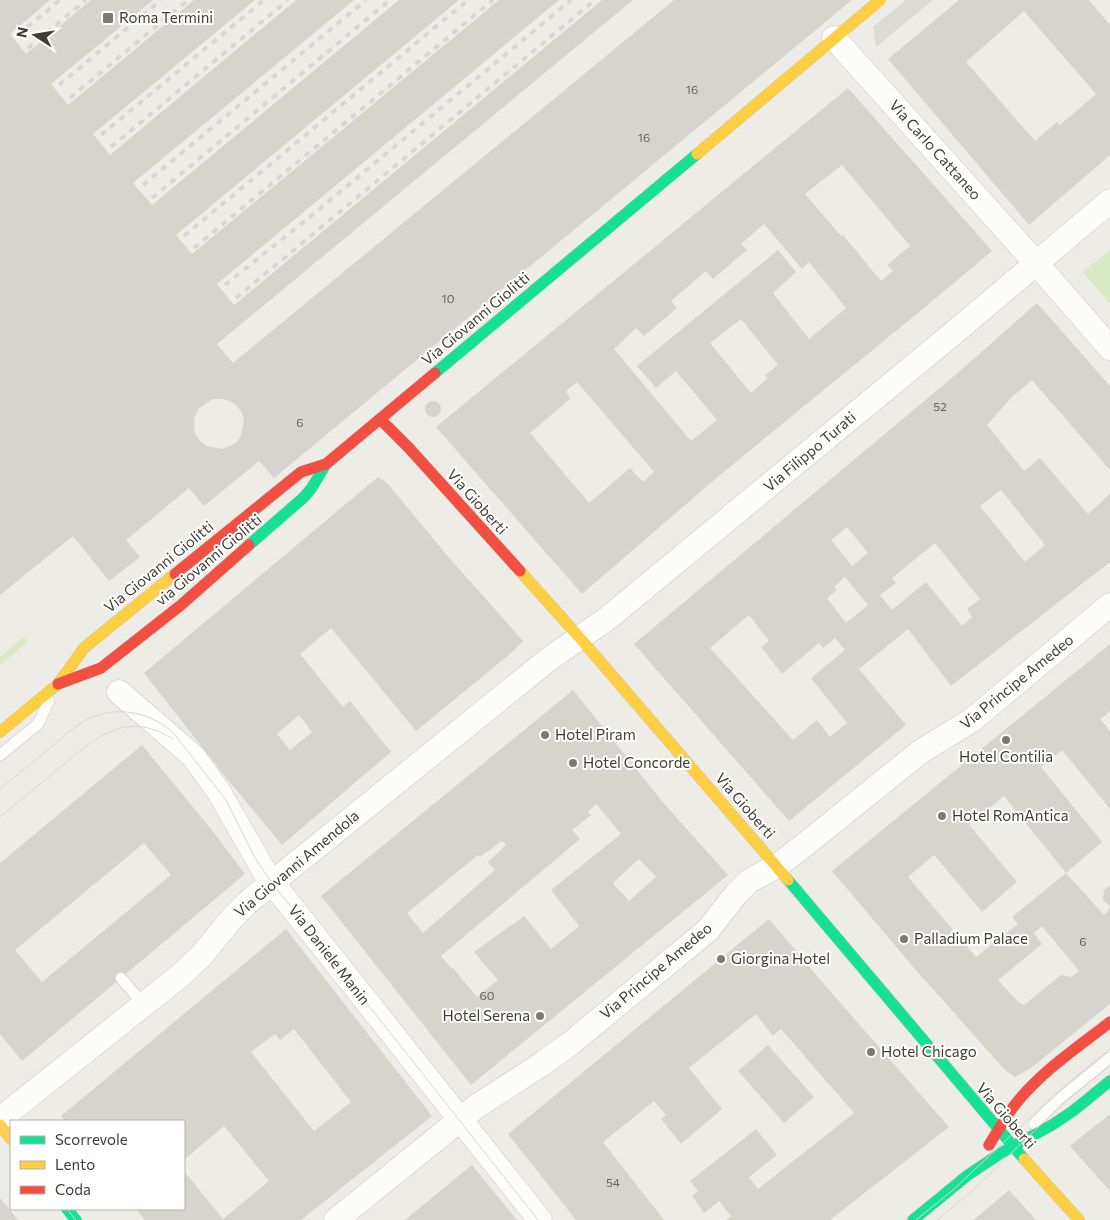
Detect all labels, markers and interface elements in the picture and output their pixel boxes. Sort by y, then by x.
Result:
place label: Roma Termini [119,8,213,26]
north arrow [10,10,60,60]
marker: Roma Termini [101,11,115,25]
text: N [12,25,31,39]
house number: 16 [686,82,698,96]
street label: Via Carlo Cattaneo [886,96,985,203]
house number: 16 [638,130,650,144]
street label: Via Giovanni Giolitti [418,268,533,369]
house number: 10 [442,291,455,305]
house number: 52 [933,399,947,413]
street label: Via Filippo Turati [760,407,859,495]
house number: 6 [296,415,304,429]
street label: Via Gioberti [444,465,512,538]
street label: via Giovanni Giolitti [152,510,265,609]
street label: Via Giovanni Giolitti [100,517,217,616]
street label: Via Principe Amedeo [956,630,1077,732]
place label: Hotel Piram [555,725,636,743]
marker: Hotel Piram [539,729,551,741]
marker: Hotel Contilia [1000,734,1012,746]
place label: Hotel Contilia [959,747,1053,765]
place label: Hotel Concorde [583,753,690,771]
marker: Hotel Concorde [567,757,579,769]
street label: Via Gioberti [712,769,779,842]
street label: Via Giovanni Amendola [230,806,362,921]
place label: Hotel RomAntica [952,806,1069,824]
marker: Hotel RomAntica [936,810,948,822]
street label: Via Daniele Manin [285,901,374,1008]
street label: Via Principe Amedeo [596,918,715,1022]
place label: Palladium Palace [914,929,1028,947]
marker: Palladium Palace [898,933,910,945]
house number: 6 [1079,934,1087,948]
place label: Giorgina Hotel [731,949,830,967]
marker: Giorgina Hotel [715,953,727,965]
house number: 60 [479,988,495,1002]
place label: Hotel Serena [442,1006,530,1024]
marker: Hotel Serena [534,1010,546,1022]
place label: Hotel Chicago [881,1042,977,1060]
marker: Hotel Chicago [865,1046,877,1058]
street label: Via Gioberti [973,1079,1040,1152]
legend [10,1120,185,1210]
text: Scorrevole [55,1130,128,1148]
text: Lento [55,1155,95,1173]
house number: 54 [606,1175,620,1189]
text: Coda [55,1180,91,1198]

